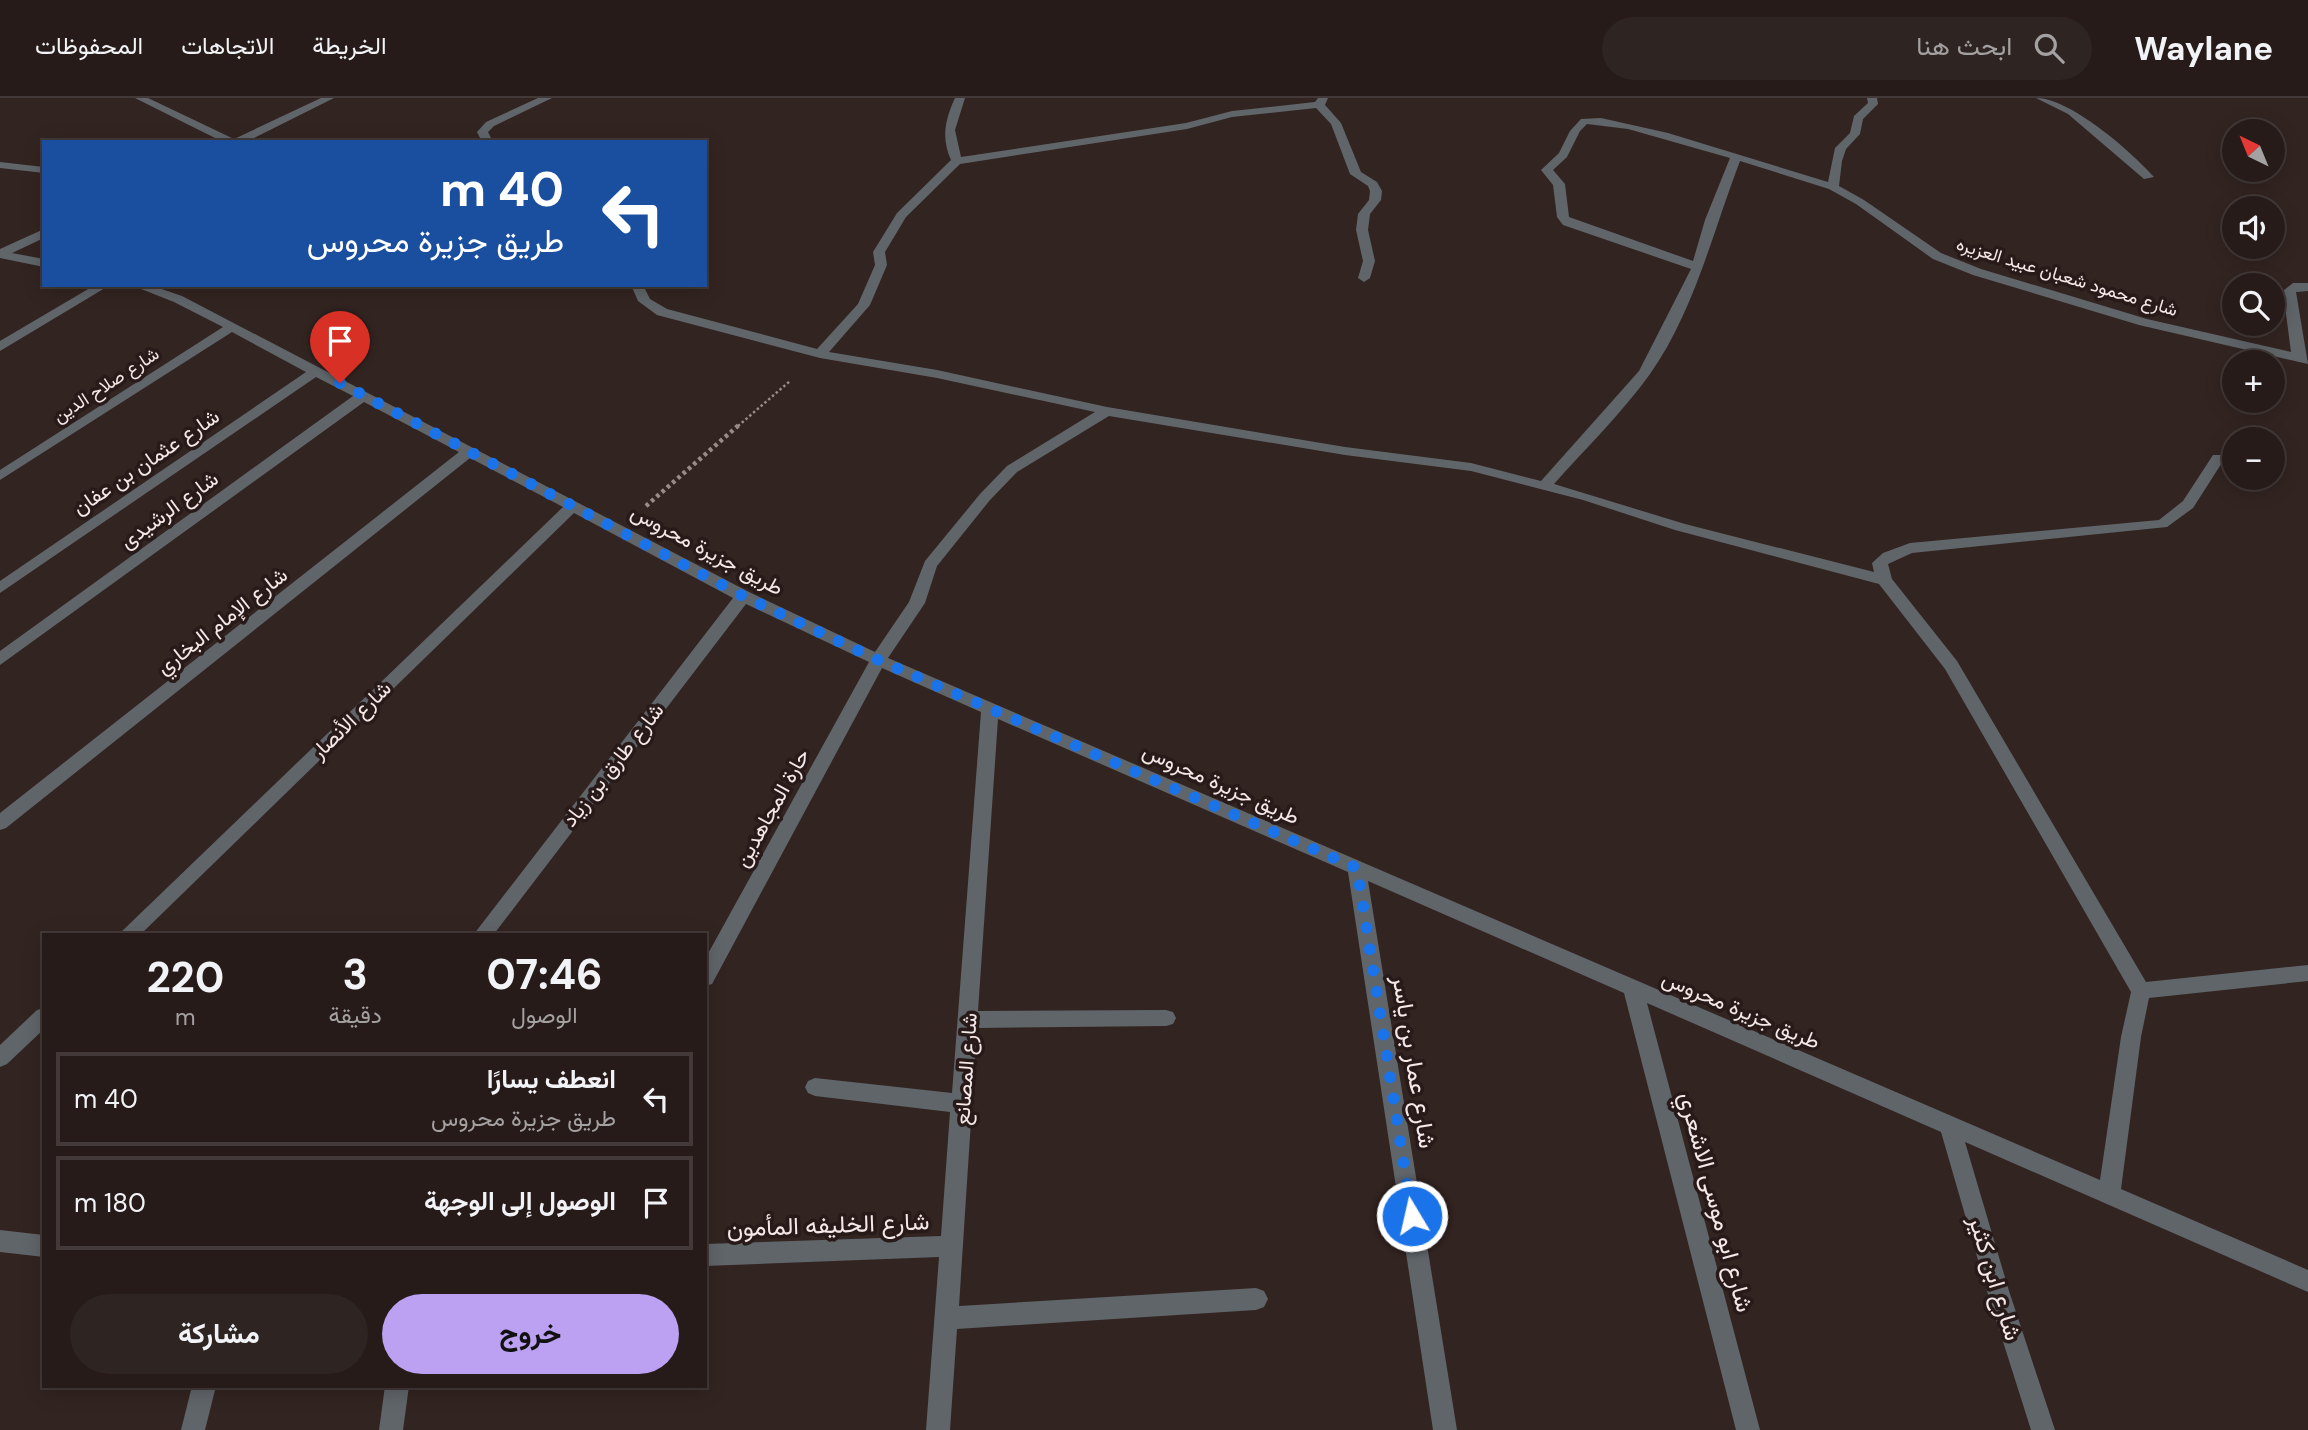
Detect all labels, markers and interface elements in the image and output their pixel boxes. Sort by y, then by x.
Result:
search box [1602,17,2092,80]
text: Waylane [2134,27,2273,70]
text: ابحث هنا [1916,29,2012,63]
icon: search [2030,29,2068,67]
text: المحفوظات [35,30,143,61]
text: الاتجاهات [181,30,274,61]
text: الخريطة [312,30,387,61]
north arrow [2222,119,2286,182]
map controls [2222,119,2285,490]
text: 40 m [440,157,564,221]
icon: left [588,168,679,259]
button: sound [2222,196,2285,259]
text: طريق جزيرة محروس [307,220,564,262]
street label: شارع محمود شعبان عبيد العزيره [1953,232,2181,322]
button: search [2222,273,2285,336]
pin [310,311,370,383]
icon: arrive [321,322,359,360]
street label: شارع صلاح الدين [48,342,164,428]
button: + [2222,350,2285,413]
street label: شارع عثمان بن عفان [67,402,225,522]
button: − [2222,427,2285,490]
street label: شارع الرشيدى [114,465,224,555]
street label: طريق جزيرة محروس [626,498,788,602]
street label: شارع الإمام البخاري [151,561,295,683]
street label: شارع الأنصار [304,675,397,766]
street label: شارع طارق بن زياد [556,697,670,833]
street label: طريق جزيرة محروس [1138,737,1304,831]
street label: حارة المجاهدين [728,744,816,872]
text: 3 [343,947,368,1002]
text: 07:46 [486,947,603,1002]
text: 220 [146,950,224,1005]
street label: طريق جزيرة محروس [1658,964,1824,1056]
street label: شارع عمار بن ياسر [1384,972,1443,1151]
text: دقيقة [329,1000,382,1030]
text: الوصول [511,1000,578,1030]
text: m [175,1002,196,1032]
street label: شارع المصانع [948,1012,984,1126]
text: انعطف يسارًا [487,1062,616,1096]
icon: left [637,1080,675,1118]
text: 40 m [74,1082,138,1116]
street label: شارع ابو موسى الاشعري [1668,1088,1761,1316]
text: طريق جزيرة محروس [431,1103,616,1133]
position arrow [1375,1179,1449,1253]
text: الوصول إلى الوجهة [424,1184,616,1218]
icon: arrive [637,1184,675,1222]
text: 180 m [74,1186,146,1220]
street label: شارع الخليفه المأمون [726,1205,930,1245]
street label: شارع ابن كثير [1961,1211,2029,1344]
button: مشاركة [70,1294,368,1374]
button: خروج [382,1294,679,1374]

